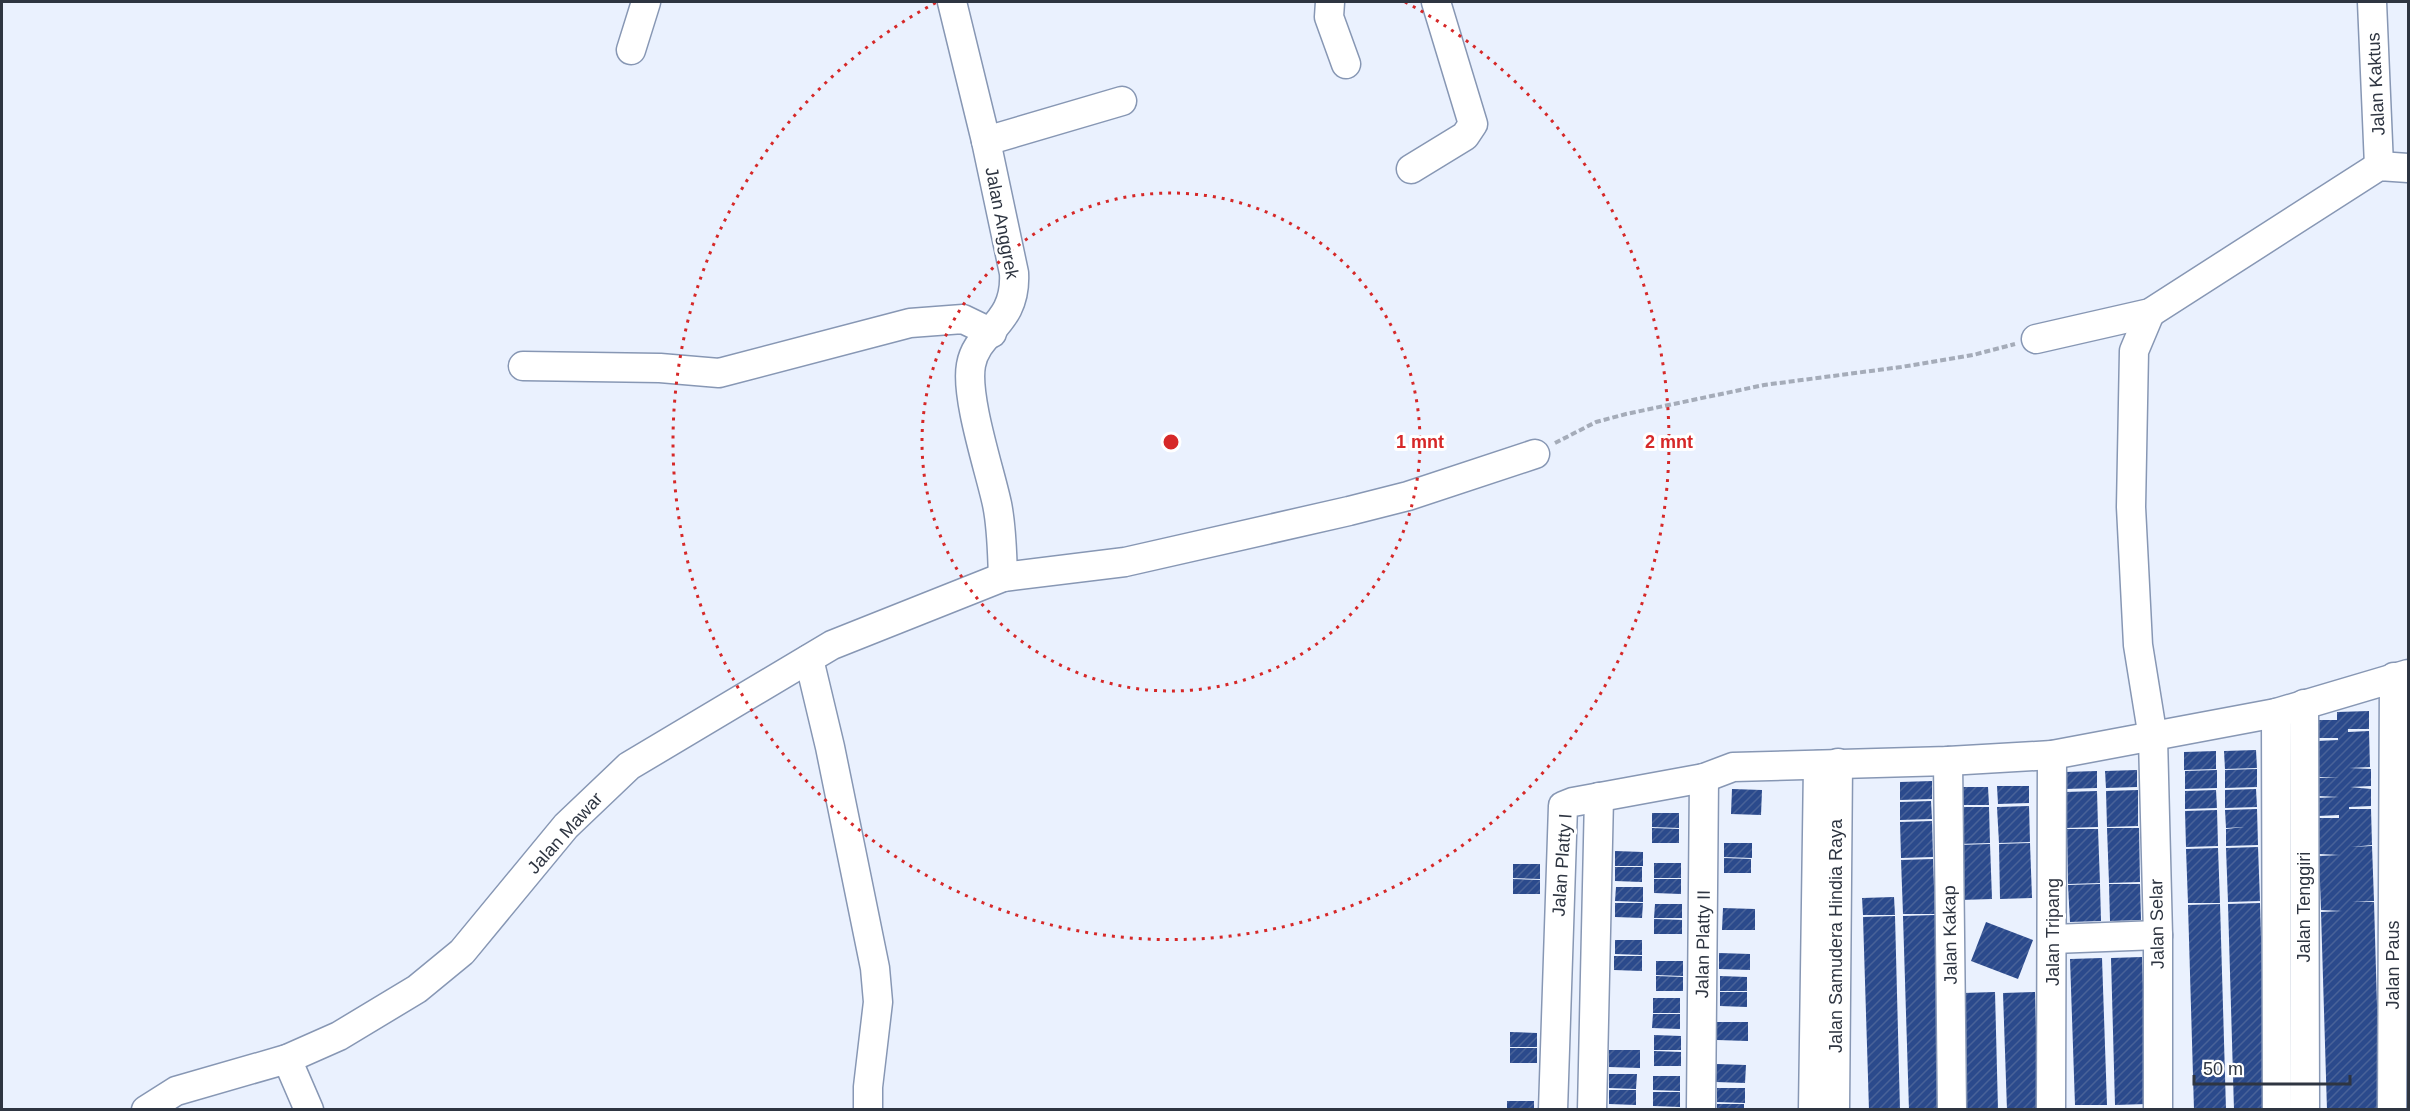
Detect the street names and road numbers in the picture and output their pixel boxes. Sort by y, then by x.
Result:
street label: Jalan Kaktus [2363,32,2389,136]
street label: Jalan Anggrek [981,165,1023,282]
street label: Jalan Mawar [523,788,607,878]
street label: Jalan Platty I [1548,813,1576,917]
street label: Jalan Samudera Hindia Raya [1826,818,1846,1053]
street label: Jalan Tenggiri [2294,852,2314,962]
street label: Jalan Tripang [2043,878,2063,986]
street label: Jalan Selar [2146,879,2168,969]
street label: Jalan Kakap [1939,885,1961,985]
street label: Jalan Platty II [1692,890,1714,998]
street label: Jalan Paus [2383,920,2403,1010]

